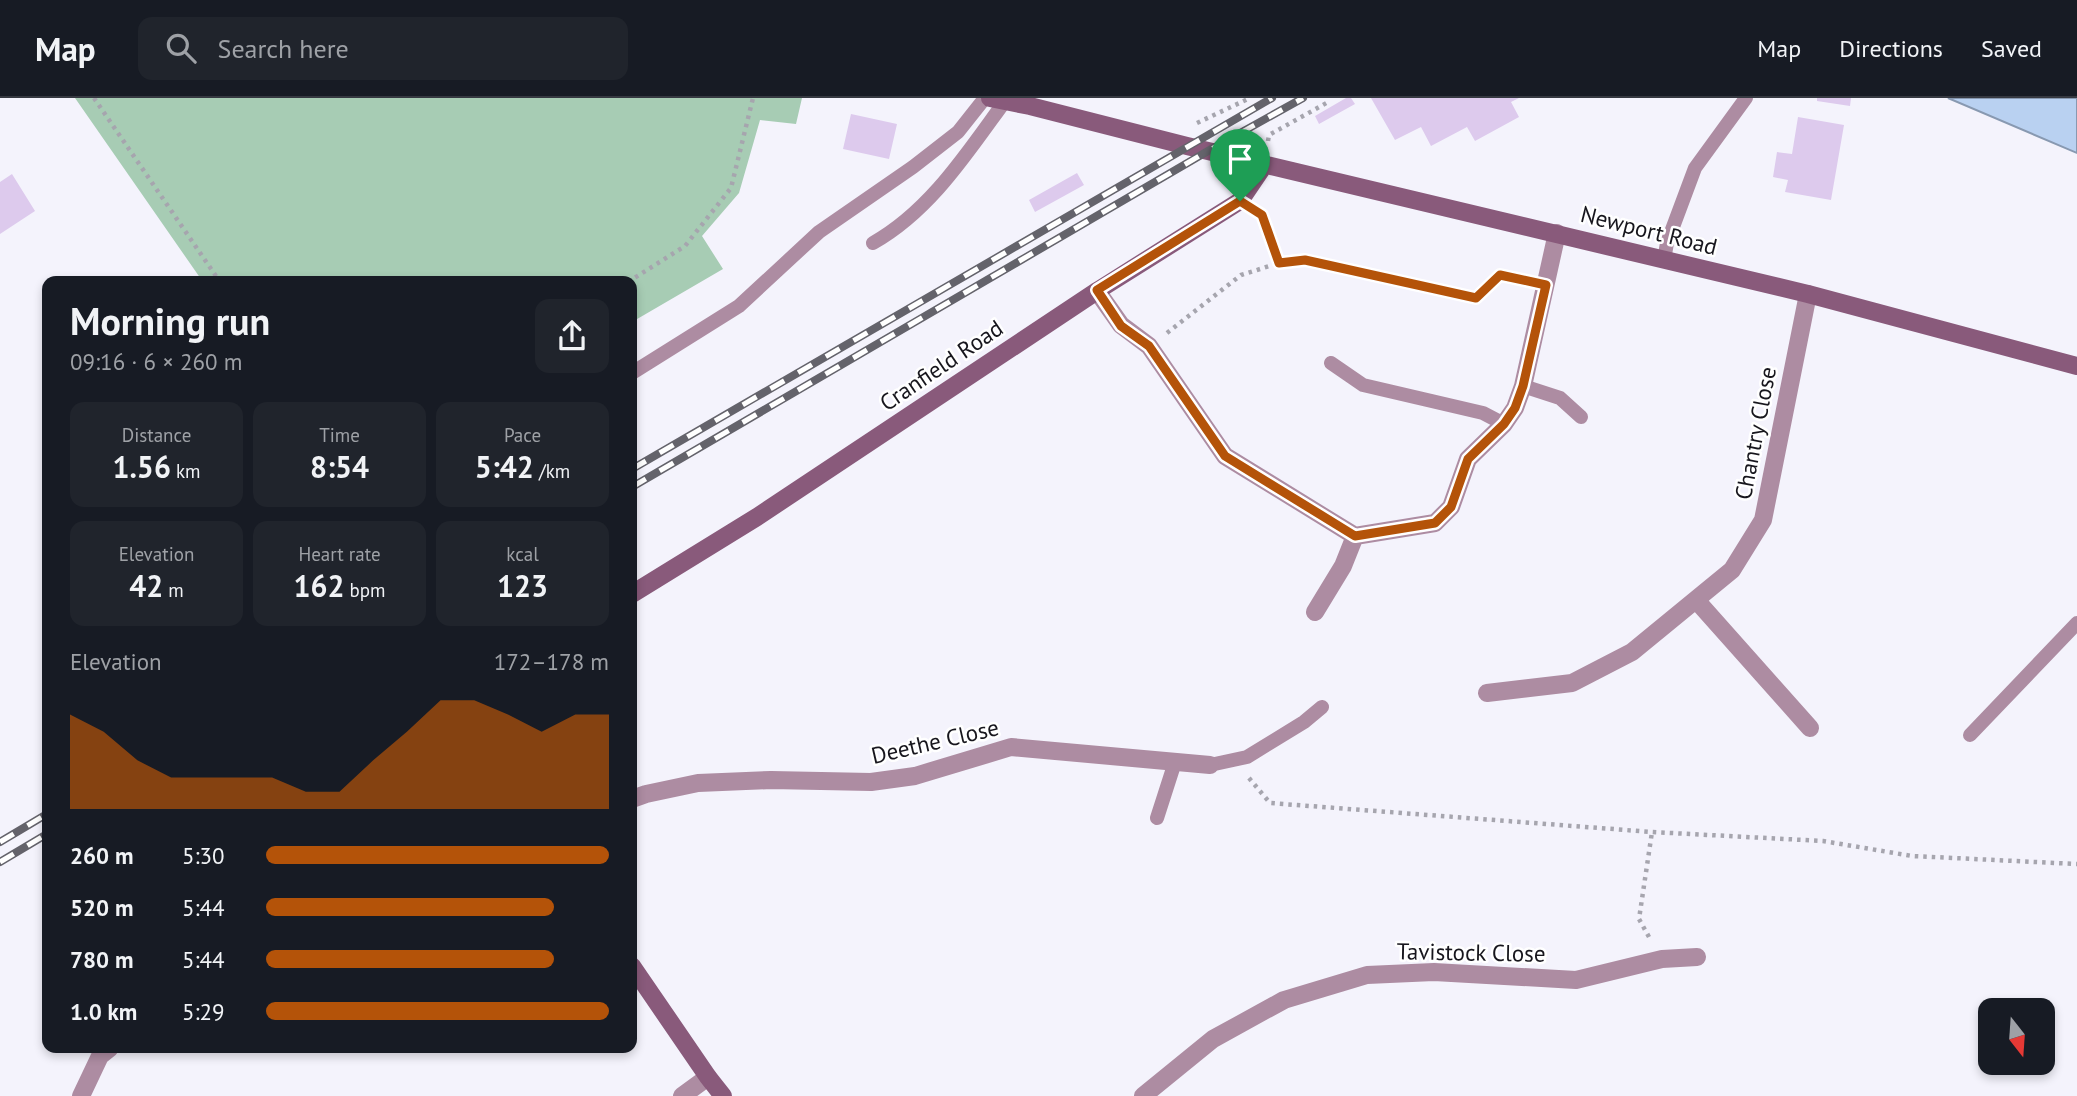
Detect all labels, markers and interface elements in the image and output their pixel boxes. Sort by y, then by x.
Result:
search box [138,17,628,80]
text: Map [35,27,96,70]
icon: search [162,29,200,67]
text: Search here [218,32,349,65]
text: Map [1757,33,1801,64]
text: Directions [1839,33,1943,64]
text: Saved [1981,33,2042,64]
pin [1210,129,1270,201]
icon: arrive [1221,140,1259,178]
street label: Newport Road [1578,199,1720,261]
text: Morning run [70,296,270,345]
button: share [535,299,609,373]
street label: Cranfield Road [874,313,1008,417]
text: 09:16 · 6 × 260 m [70,347,242,376]
street label: Chantry Close [1728,364,1782,502]
text: Distance [122,423,191,447]
text: Time [319,423,360,447]
text: Pace [504,423,541,447]
text: 1.56 [112,447,171,486]
text: 8:54 [310,447,369,486]
text: 5:42 [475,447,534,486]
text: km [171,459,201,483]
text: /km [534,459,570,483]
text: Elevation [119,542,194,566]
text: Heart rate [298,542,381,566]
text: kcal [506,542,539,566]
text: 42 [129,566,163,605]
text: 162 [293,566,344,605]
text: 123 [497,566,548,605]
text: m [163,578,184,602]
text: bpm [344,578,386,602]
text: Elevation [70,647,162,676]
text: 172–178 m [494,647,609,676]
street label: Deethe Close [868,712,1002,770]
text: 260 m [70,841,133,870]
text: 5:30 [182,841,225,870]
text: 520 m [70,893,133,922]
text: 5:44 [182,893,225,922]
street label: Tavistock Close [1396,936,1546,968]
text: 780 m [70,945,133,974]
text: 5:44 [182,945,225,974]
text: 1.0 km [70,997,137,1026]
text: 5:29 [182,997,225,1026]
north arrow [1978,998,2054,1074]
map controls [1978,998,2055,1075]

